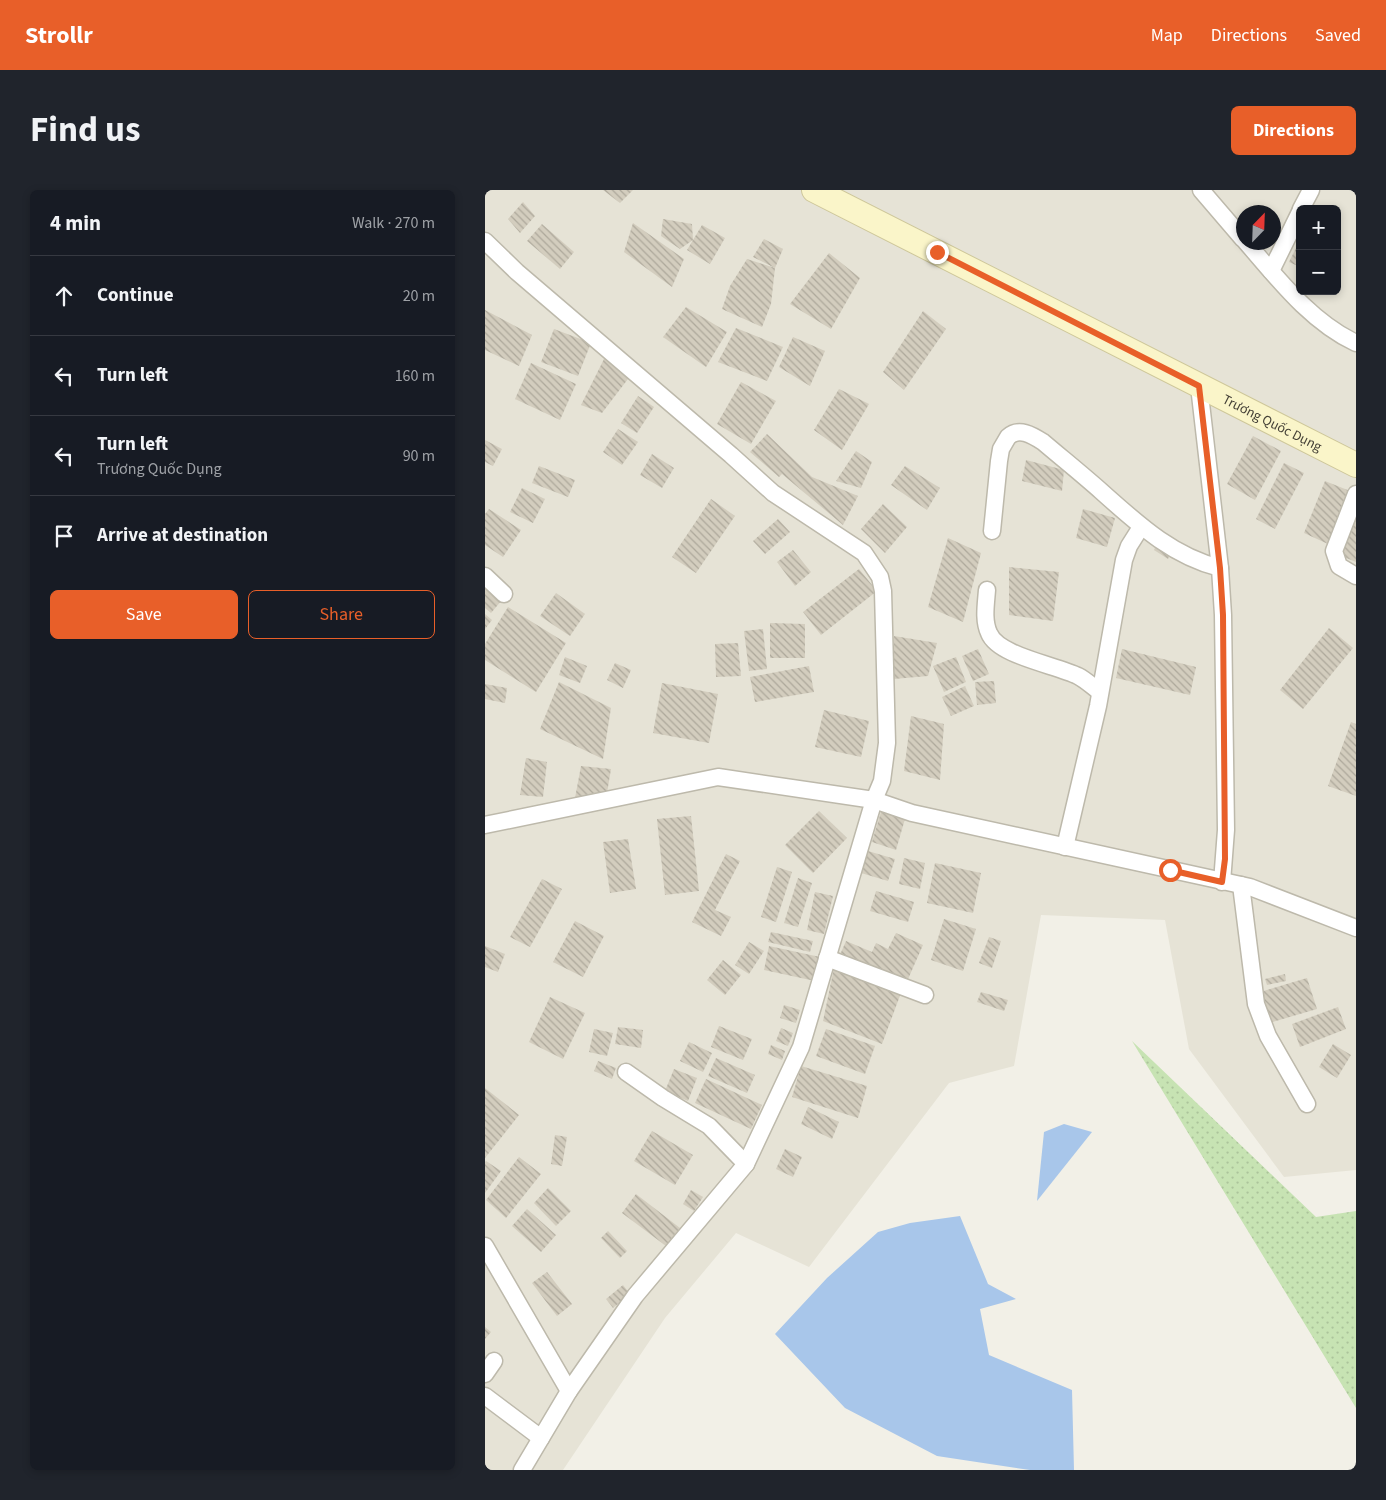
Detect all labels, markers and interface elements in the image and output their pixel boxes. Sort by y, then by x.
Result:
text: Strollr [25,18,93,53]
text: Map [1151,23,1183,48]
text: Directions [1211,23,1287,48]
text: Saved [1315,23,1361,48]
text: Find us [30,105,140,155]
button: Directions [1231,106,1356,155]
north arrow [1236,205,1281,250]
map controls [1296,205,1341,295]
button: + [1296,205,1341,250]
text: 4 min [50,208,101,238]
text: Walk · 270 m [352,212,435,234]
route end [926,241,949,264]
button: − [1296,250,1341,295]
icon: ahead [50,282,78,310]
text: Continue [97,282,174,309]
text: 20 m [403,285,435,307]
icon: left [50,362,78,390]
text: Turn left [97,362,168,389]
text: 160 m [395,365,435,387]
street label: Trương Quốc Dụng [1219,390,1325,457]
text: Turn left [97,431,168,458]
icon: left [50,442,78,470]
text: 90 m [403,445,435,467]
text: Trương Quốc Dụng [97,458,222,480]
icon: arrive [50,522,78,550]
text: Arrive at destination [97,522,268,549]
button: Save [50,590,238,639]
button: Share [248,590,435,639]
route start [1159,859,1182,882]

